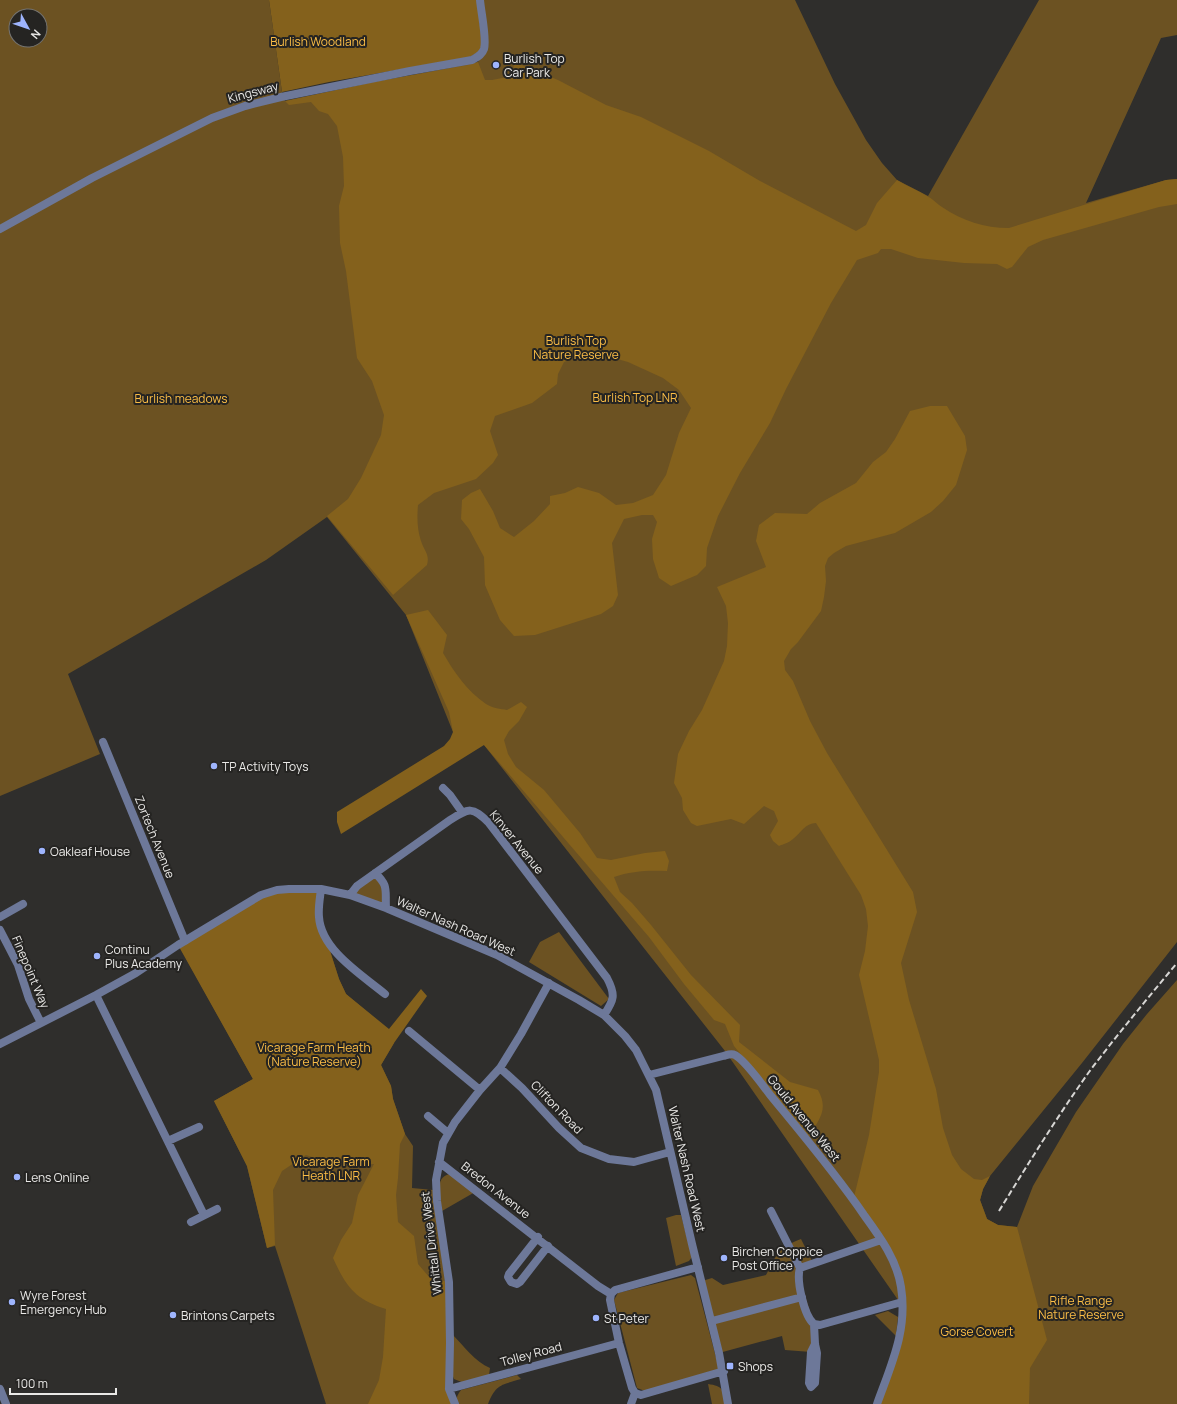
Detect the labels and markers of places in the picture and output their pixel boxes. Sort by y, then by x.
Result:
place label: Burlish Top Car Park [504,50,565,81]
marker: Burlish Top Car Park [491,60,501,70]
place label: TP Activity Toys [222,758,309,775]
marker: TP Activity Toys [209,761,219,771]
place label: Oakleaf House [50,843,130,860]
marker: Oakleaf House [37,846,47,856]
place label: Continu Plus Academy [105,941,183,972]
marker: Continu Plus Academy [92,951,102,961]
place label: Lens Online [25,1169,89,1186]
marker: Lens Online [12,1172,22,1182]
place label: Birchen Coppice Post Office [732,1243,823,1274]
marker: Birchen Coppice Post Office [719,1253,729,1263]
place label: Wyre Forest Emergency Hub [20,1287,107,1318]
marker: Wyre Forest Emergency Hub [7,1297,17,1307]
place label: Brintons Carpets [181,1307,275,1324]
marker: Brintons Carpets [168,1310,178,1320]
place label: St Peter [604,1310,649,1327]
marker: St Peter [591,1313,601,1323]
place label: Shops [738,1358,773,1375]
marker: Shops [725,1361,735,1371]

